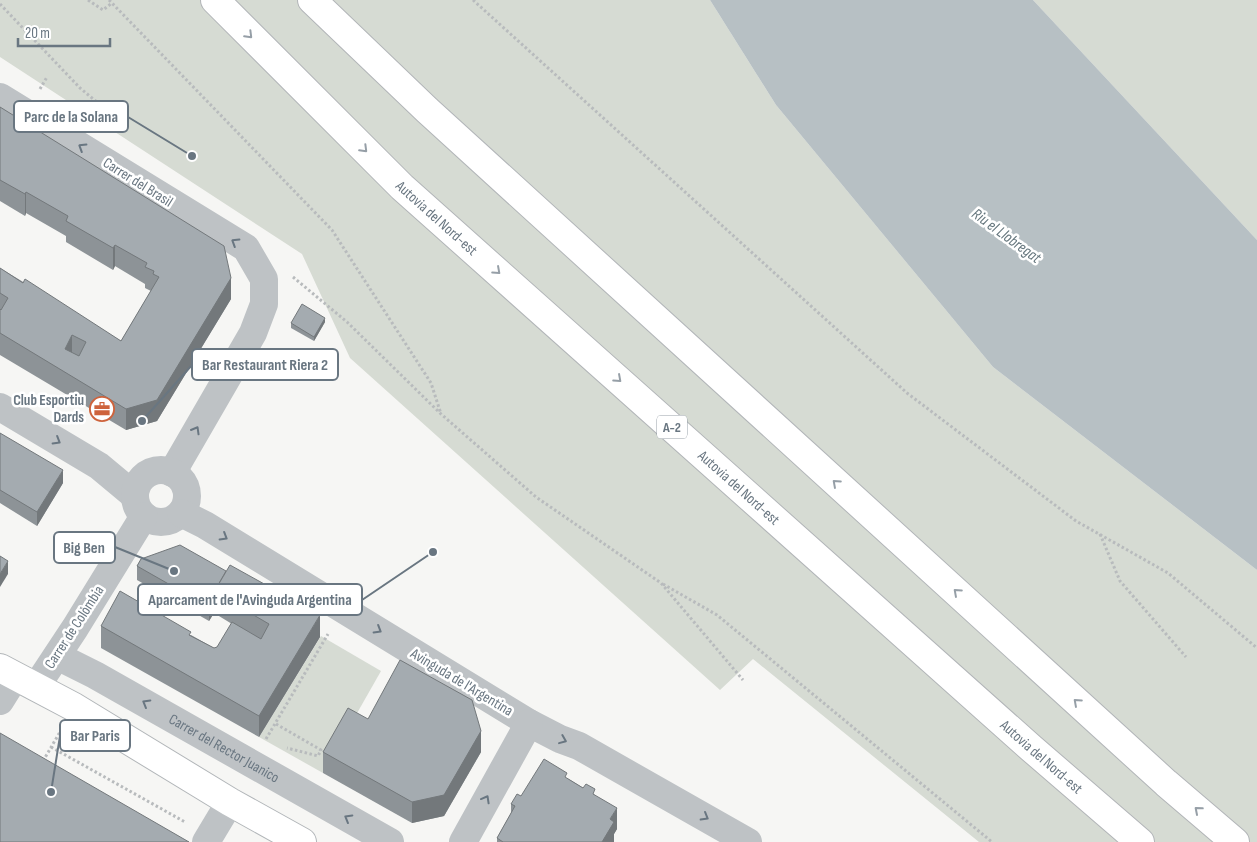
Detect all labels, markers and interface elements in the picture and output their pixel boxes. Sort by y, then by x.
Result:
scale bar [18,15,110,47]
text: 20 m [25,24,50,43]
one-way arrow [243,29,252,38]
callout: Parc de la Solana [14,101,128,132]
text: Parc de la Solana [24,108,118,127]
one-way arrow [359,143,368,152]
one-way arrow [78,144,87,154]
street label: Carrer del Brasil [99,153,176,211]
street label: Autovia del Nord-est [391,176,482,260]
water label: Riu el Llobregat [968,205,1045,268]
one-way arrow [231,238,240,248]
one-way arrow [491,265,500,274]
callout: Bar Restaurant Riera 2 [192,349,338,380]
text: Bar Restaurant Riera 2 [202,356,328,375]
one-way arrow [612,374,621,383]
place label: Club Esportiu Dards [13,391,84,427]
office icon: Club Esportiu Dards [89,396,115,422]
road number: A-2 [657,416,687,438]
one-way arrow [190,427,200,436]
one-way arrow [51,434,60,444]
street label: Autovia del Nord-est [693,446,784,530]
one-way arrow [833,480,842,489]
one-way arrow [219,530,228,540]
callout: Big Ben [54,532,115,563]
text: Big Ben [63,539,105,558]
street label: Carrer de Colòmbia [40,582,108,672]
callout: Aparcament de l'Avinguda Argentina [138,584,362,615]
one-way arrow [953,589,962,598]
text: Aparcament de l'Avinguda Argentina [147,591,352,610]
one-way arrow [372,624,381,634]
street label: Avinguda de l'Argentina [406,644,517,721]
one-way arrow [1073,699,1082,708]
one-way arrow [142,700,151,710]
street label: Carrer del Rector Juanico [165,710,283,787]
street label: Autovia del Nord-est [995,715,1087,799]
callout: Bar Paris [60,720,130,751]
text: Bar Paris [70,727,120,746]
one-way arrow [558,734,566,744]
one-way arrow [480,796,490,805]
one-way arrow [1194,807,1203,816]
one-way arrow [700,810,709,820]
one-way arrow [344,814,353,824]

